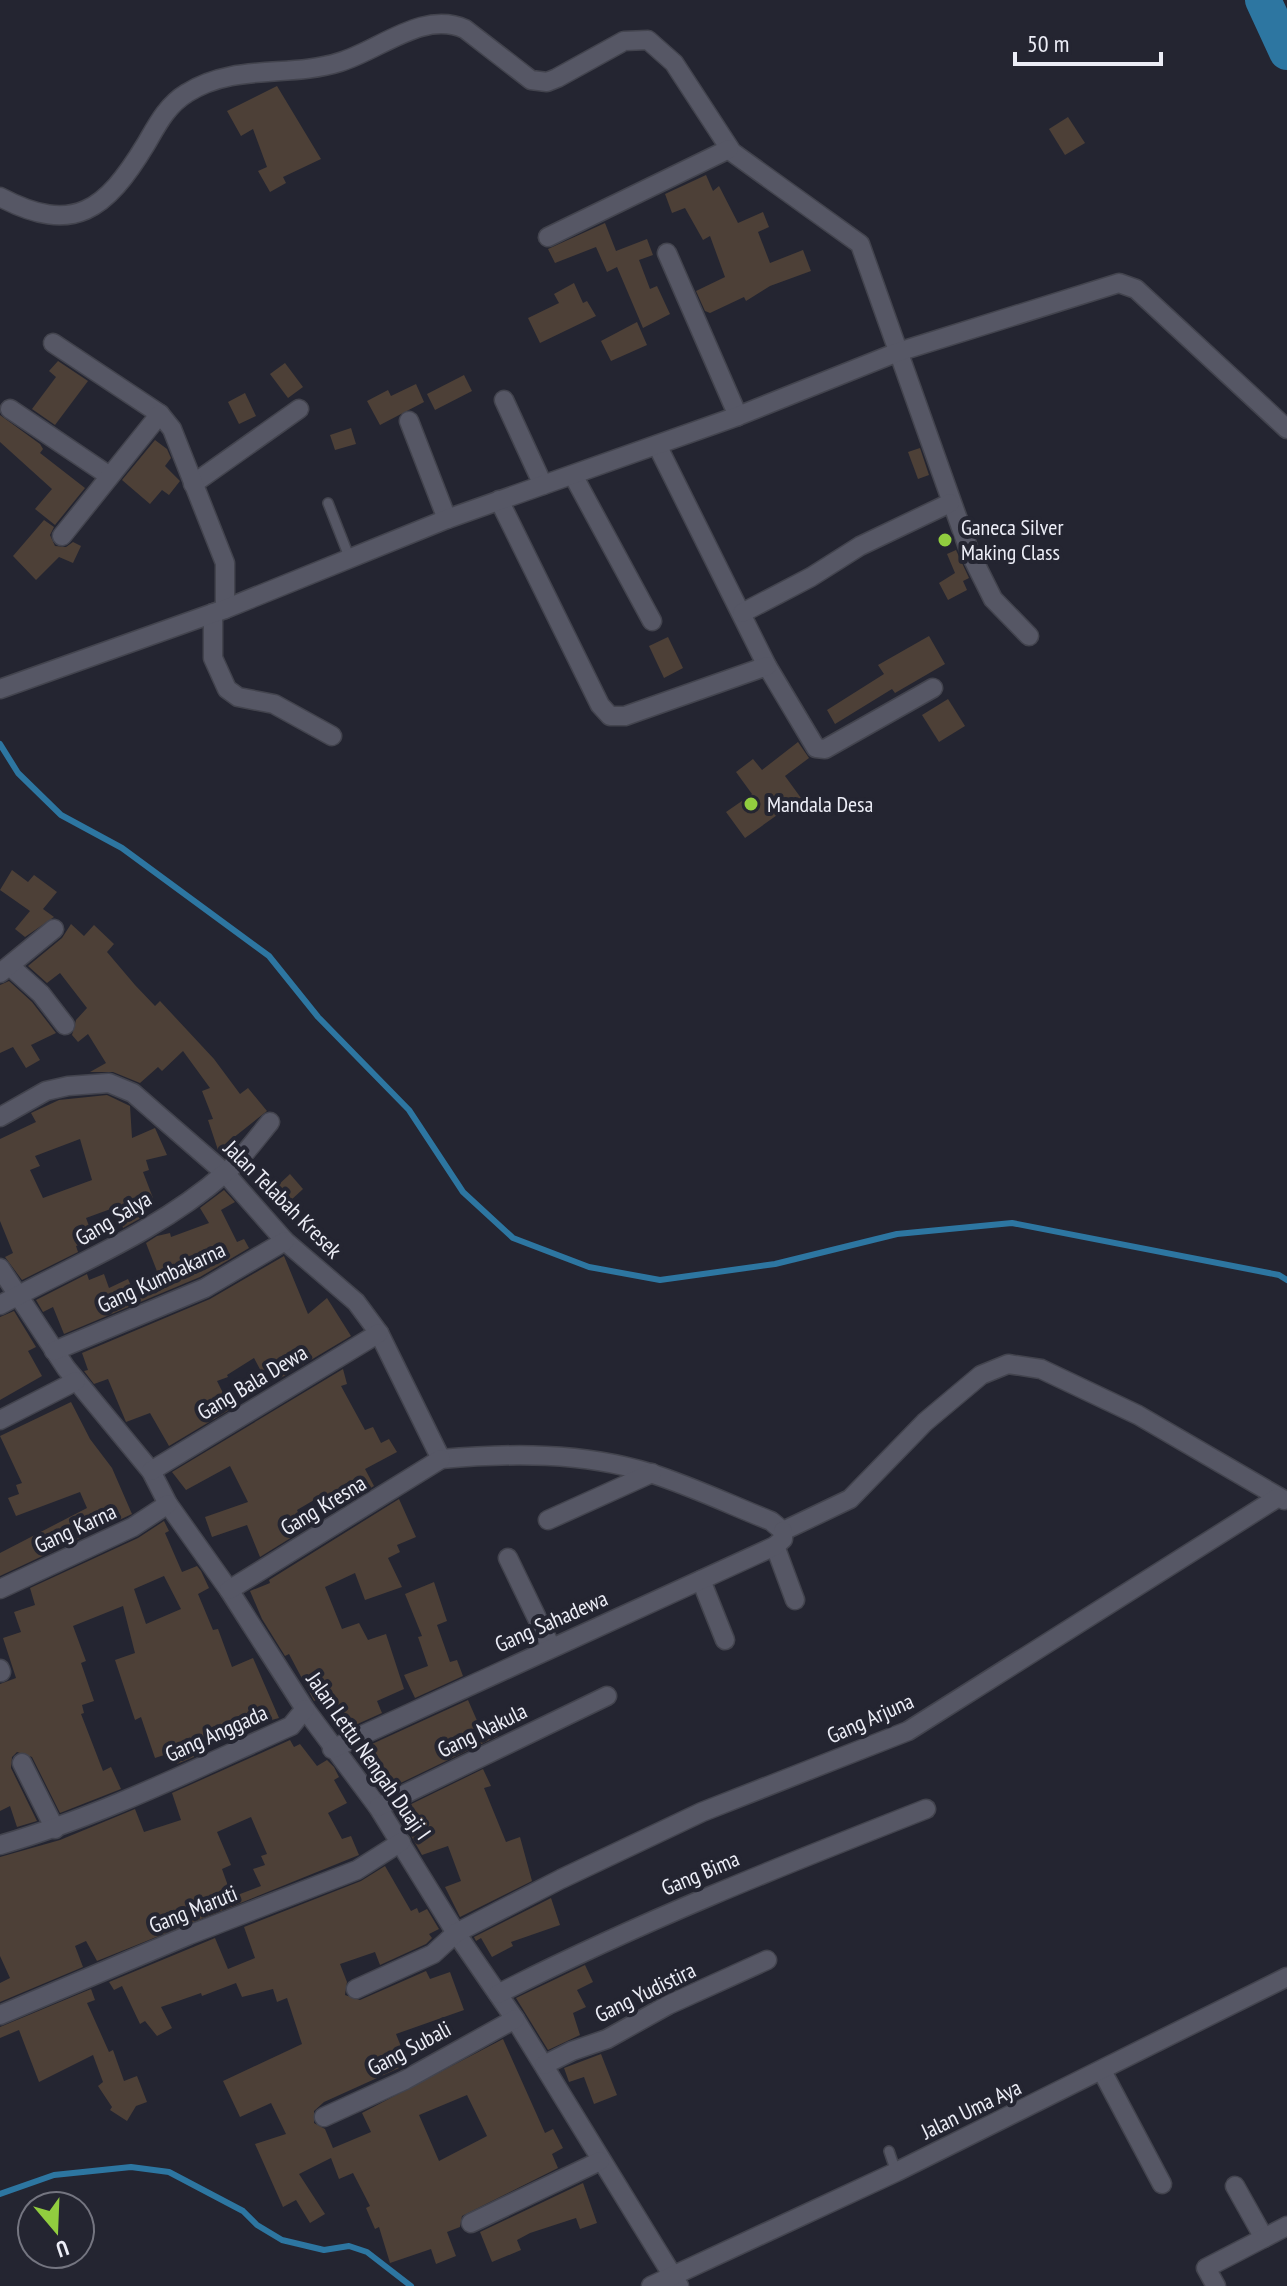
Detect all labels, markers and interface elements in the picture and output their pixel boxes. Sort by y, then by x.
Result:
scale bar [1015,16,1161,66]
text: 50 m [1027,28,1069,59]
place label: Ganeca Silver Making Class [961,513,1063,566]
marker: Ganeca Silver Making Class [936,531,954,549]
place label: Mandala Desa [767,790,873,818]
marker: Mandala Desa [742,795,760,813]
street label: Jalan Telabah Kresek [217,1133,348,1264]
street label: Gang Salya [70,1184,156,1252]
street label: Gang Kumbakarna [93,1235,229,1319]
street label: Gang Bala Dewa [192,1338,312,1426]
street label: Gang Kresna [275,1469,371,1541]
street label: Gang Karna [30,1497,120,1559]
street label: Gang Sahadewa [490,1584,612,1658]
street label: Jalan Lettu Nengah Duaji I [300,1666,437,1845]
street label: Gang Arjuna [822,1686,918,1750]
street label: Gang Nakula [433,1696,531,1764]
street label: Gang Anggada [160,1698,272,1768]
street label: Gang Bima [657,1844,743,1902]
street label: Gang Maruti [145,1879,241,1939]
street label: Gang Yudistira [590,1956,700,2028]
street label: Gang Subali [362,2014,456,2082]
street label: Jalan Uma Aya [916,2073,1026,2146]
north arrow [16,2190,96,2270]
text: U [53,2234,72,2264]

